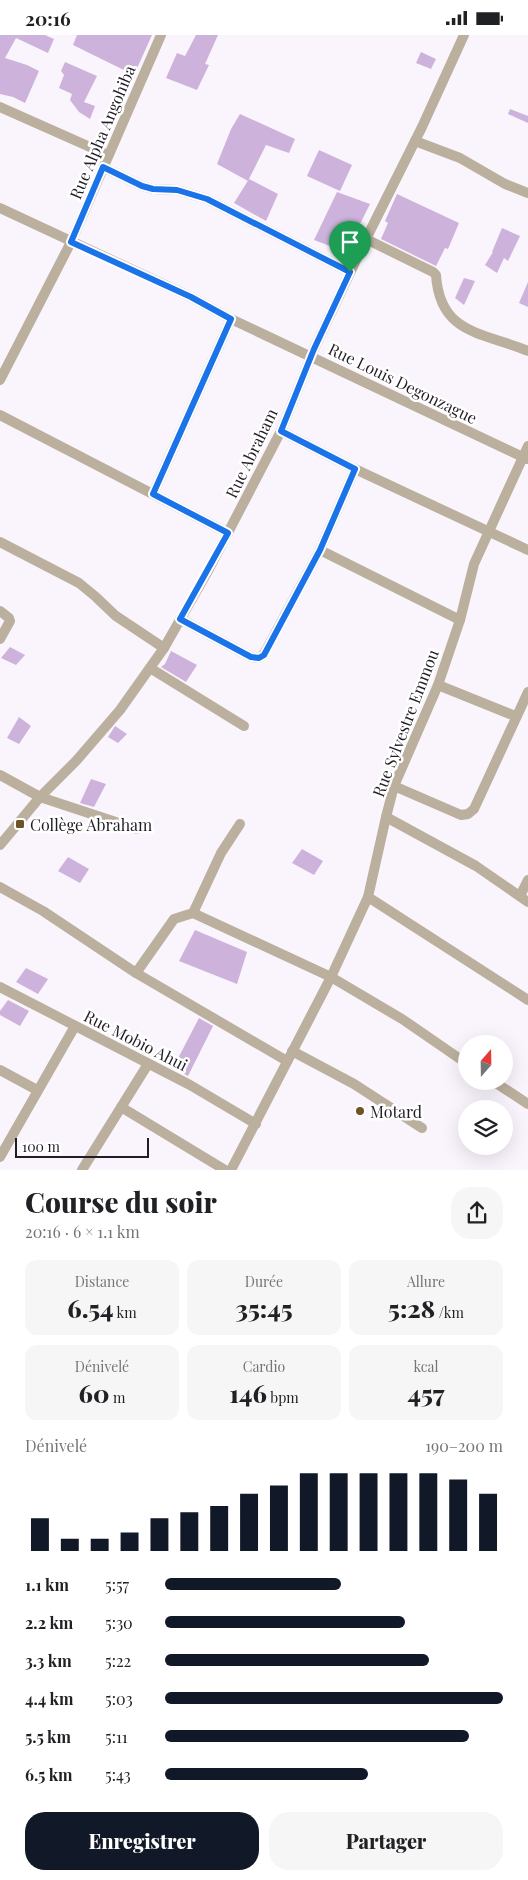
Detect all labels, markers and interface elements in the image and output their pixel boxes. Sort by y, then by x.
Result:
text: 20:16 [25,5,71,31]
street label: Rue Alpha Angohiba [64,62,140,202]
pin [329,221,371,272]
icon: arrive [336,228,364,256]
street label: Rue Louis Degonzague [325,338,481,428]
street label: Rue Abraham [220,405,282,501]
street label: Rue Sylvestre Emmou [367,646,443,800]
place label: Collège Abraham [30,814,152,835]
marker: Collège Abraham [14,818,26,830]
street label: Rue Mobio Ahui [81,1005,192,1075]
north arrow [458,1035,512,1090]
map controls [458,1035,513,1155]
button: layers [458,1100,513,1155]
place label: Motard [370,1101,422,1122]
marker: Motard [354,1105,366,1117]
scale bar [15,1135,149,1158]
text: 100 m [22,1137,60,1156]
text: Course du soir [25,1183,217,1220]
button: share [451,1187,503,1239]
text: 20:16 · 6 × 1.1 km [25,1221,140,1242]
text: Distance [75,1272,129,1291]
text: Durée [245,1272,283,1291]
text: Allure [407,1272,445,1291]
text: 6.54 [67,1291,113,1324]
text: 35:45 [235,1291,293,1324]
text: 5:28 [388,1291,435,1324]
text: km [113,1303,137,1322]
text: /km [435,1303,464,1322]
text: Dénivelé [75,1357,129,1376]
text: Cardio [243,1357,285,1376]
text: kcal [413,1357,439,1376]
text: 60 [79,1376,109,1409]
text: 146 [229,1376,267,1409]
text: 457 [407,1376,445,1409]
text: m [109,1388,125,1407]
text: bpm [267,1388,299,1407]
text: Dénivelé [25,1435,87,1456]
text: 190–200 m [425,1435,503,1456]
text: 1.1 km [25,1574,69,1595]
text: 5:57 [105,1574,129,1595]
text: 2.2 km [25,1612,73,1633]
text: 5:30 [105,1612,133,1633]
text: 3.3 km [25,1650,72,1671]
text: 5:22 [105,1650,131,1671]
text: 4.4 km [25,1688,73,1709]
text: 5:03 [105,1688,133,1709]
text: 5.5 km [25,1726,71,1747]
text: 5:11 [105,1726,128,1747]
text: 6.5 km [25,1764,73,1785]
text: 5:43 [105,1764,131,1785]
button: Enregistrer [25,1812,259,1870]
button: Partager [269,1812,503,1870]

